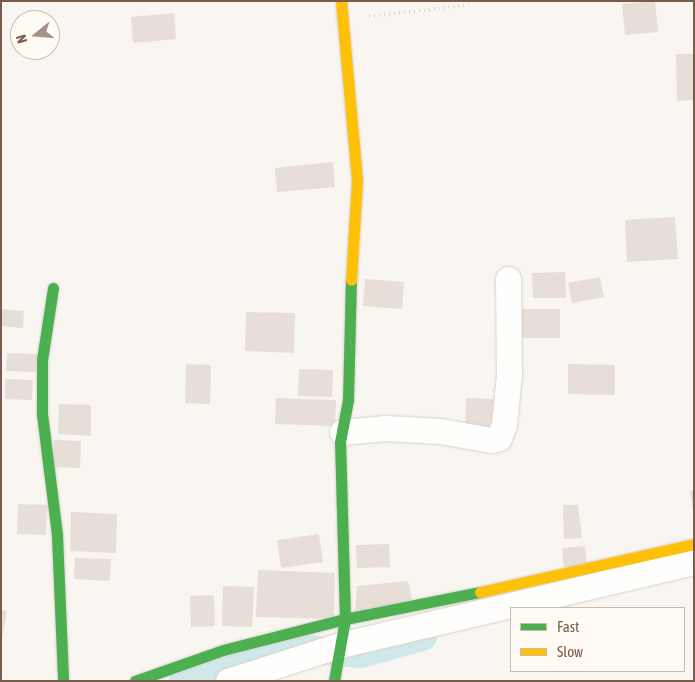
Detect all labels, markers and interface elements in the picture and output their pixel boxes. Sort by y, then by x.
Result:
north arrow [10,10,60,60]
text: N [13,33,30,45]
legend [510,607,685,672]
text: Fast [557,618,579,635]
text: Slow [557,643,583,660]

